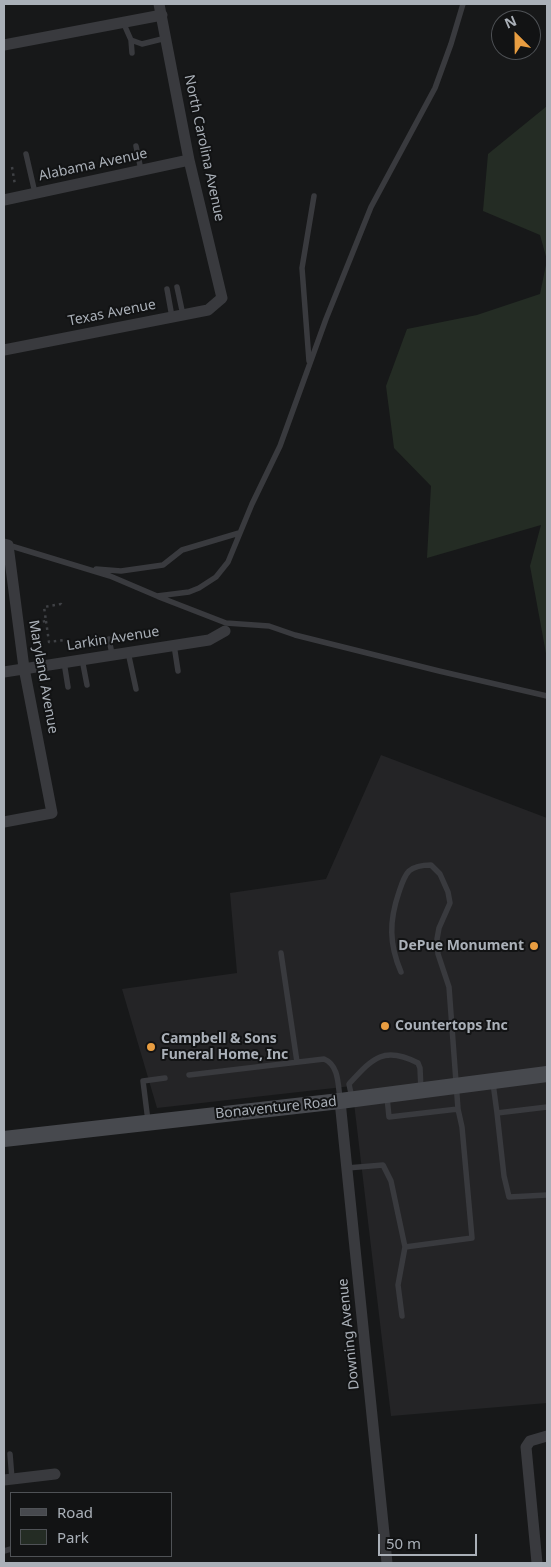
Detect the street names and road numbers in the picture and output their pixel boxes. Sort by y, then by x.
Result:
street label: North Carolina Avenue [180,73,228,223]
street label: Alabama Avenue [37,145,149,185]
street label: Texas Avenue [67,296,157,330]
street label: Maryland Avenue [25,619,61,735]
street label: Larkin Avenue [66,623,160,655]
street label: Bonaventure Road [214,1093,338,1123]
street label: Downing Avenue [335,1278,363,1390]

